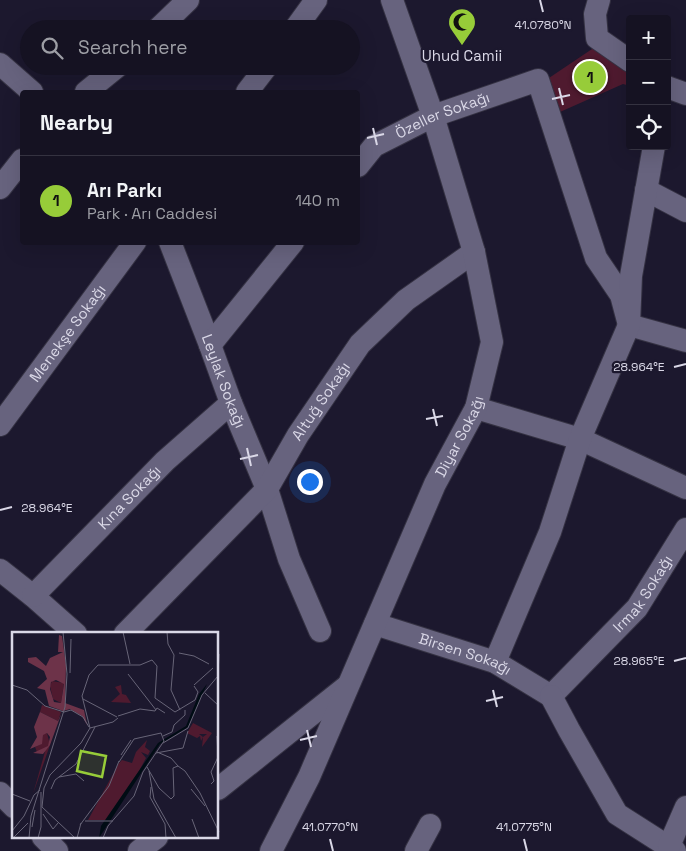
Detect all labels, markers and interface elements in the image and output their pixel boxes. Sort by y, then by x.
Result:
mosque icon: Uhud Camii [447,7,477,46]
map controls [626,15,671,150]
button: + [626,15,671,60]
text: 41.0780°N [515,17,572,33]
search box [20,20,360,75]
icon: search [38,34,66,62]
text: Search here [78,35,188,60]
place label: Uhud Camii [422,46,502,65]
pin: 1 [574,58,606,96]
button: − [626,60,671,105]
street label: Özeller Sokağı [392,87,492,143]
button: locate [626,105,671,150]
text: Nearby [40,109,113,136]
text: Arı Parkı [87,178,162,203]
text: 1 [52,190,60,211]
text: 140 m [295,190,340,211]
text: Park · Arı Caddesi [87,203,217,224]
street label: Menekşe Sokağı [25,280,110,386]
street label: Leylak Sokağı [198,331,250,431]
street label: Altuğ Sokağı [287,358,354,444]
text: 28.964°E [613,359,665,375]
street label: Diyar Sokağı [431,394,488,480]
street label: Kına Sokağı [93,461,165,533]
your location [297,469,323,495]
text: 28.964°E [21,500,73,516]
street label: Irmak Sokağı [609,551,677,636]
street label: Birsen Sokağı [417,628,515,679]
inset map [12,632,219,838]
text: 28.965°E [614,653,665,669]
text: 41.0770°N [302,819,358,835]
text: 41.0775°N [496,819,552,835]

